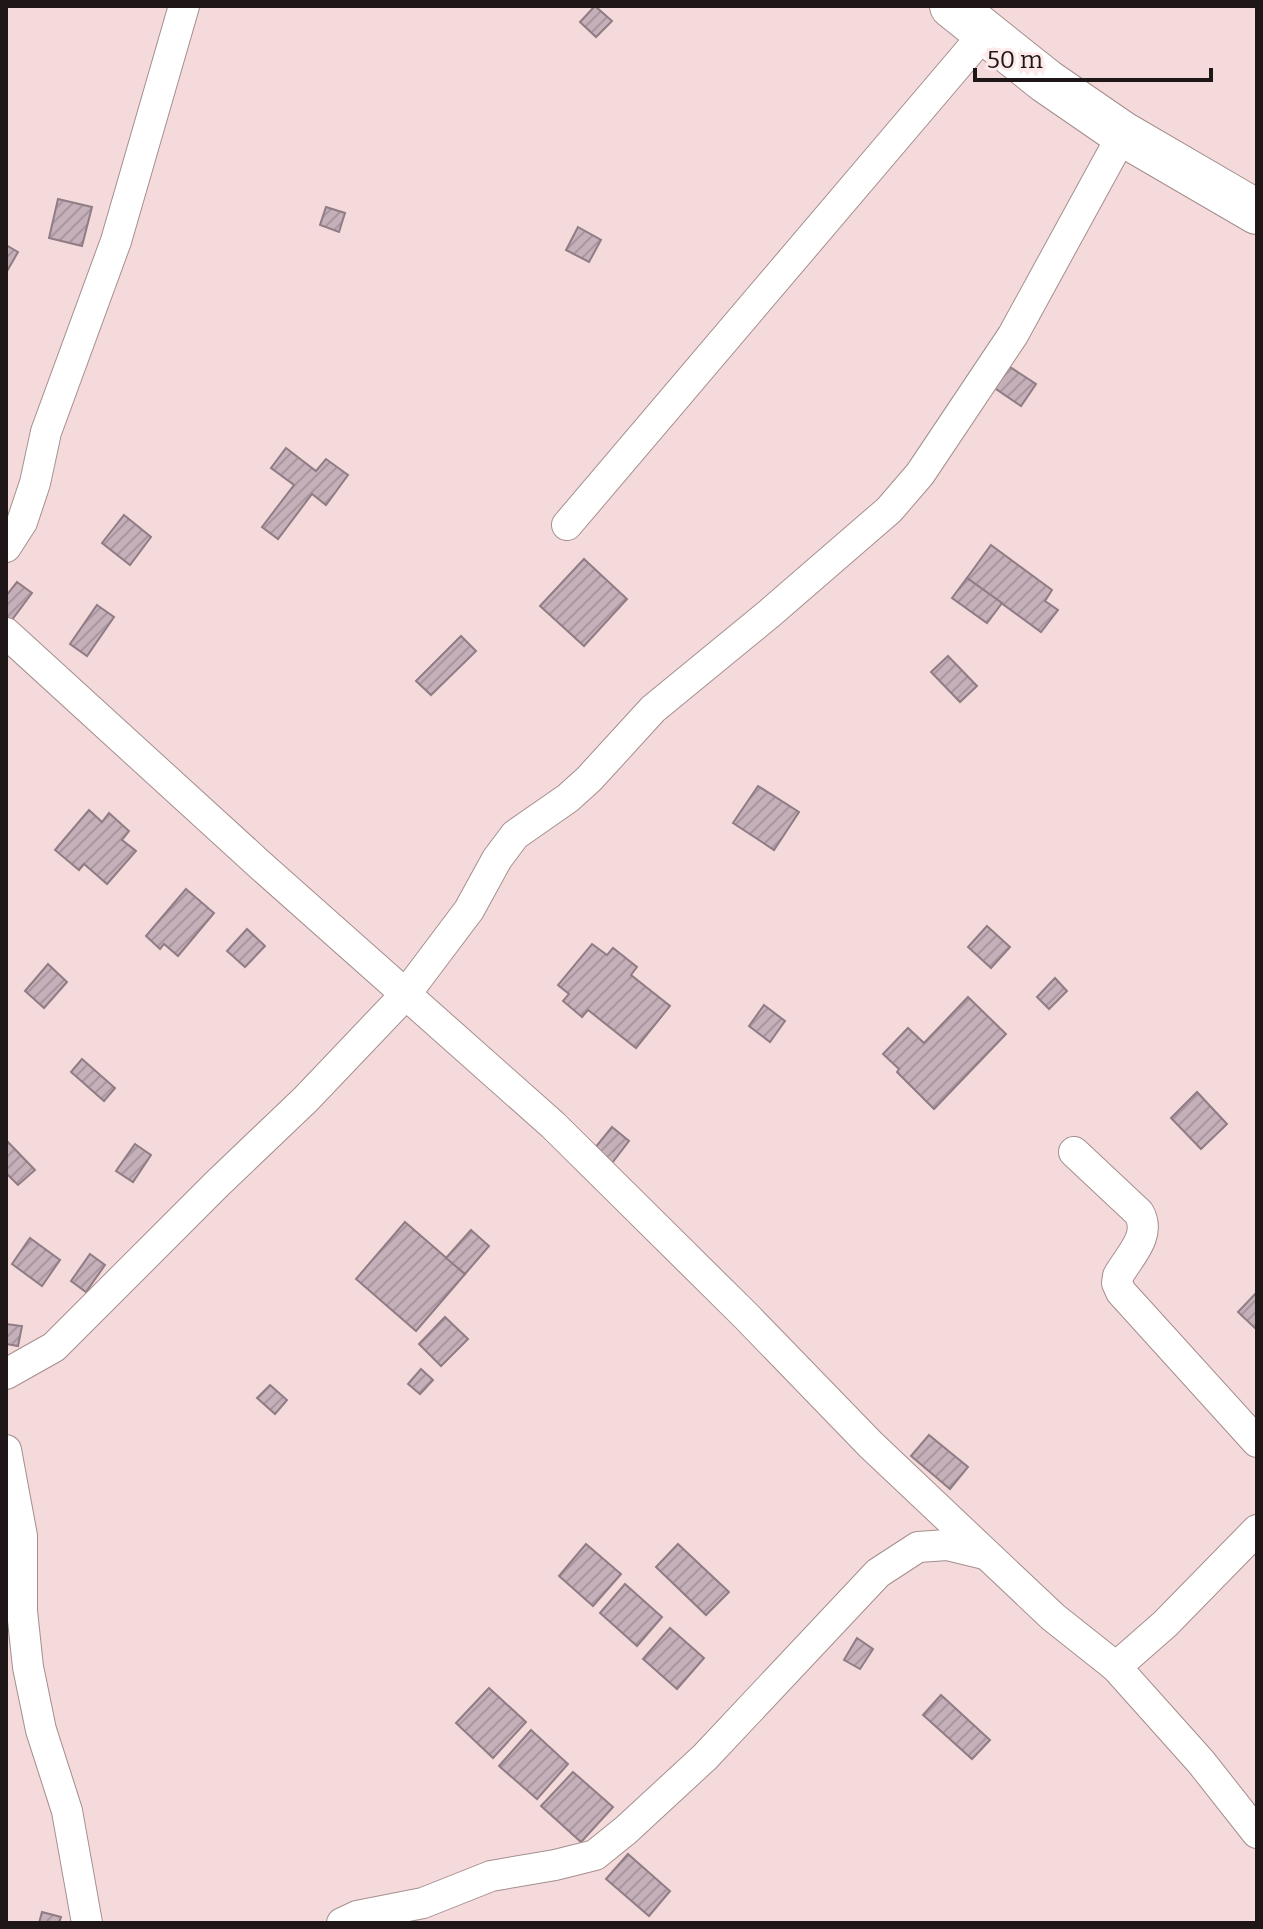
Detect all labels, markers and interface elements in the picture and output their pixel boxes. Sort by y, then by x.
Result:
scale bar [975,32,1211,82]
text: 50 m [987,46,1043,74]

